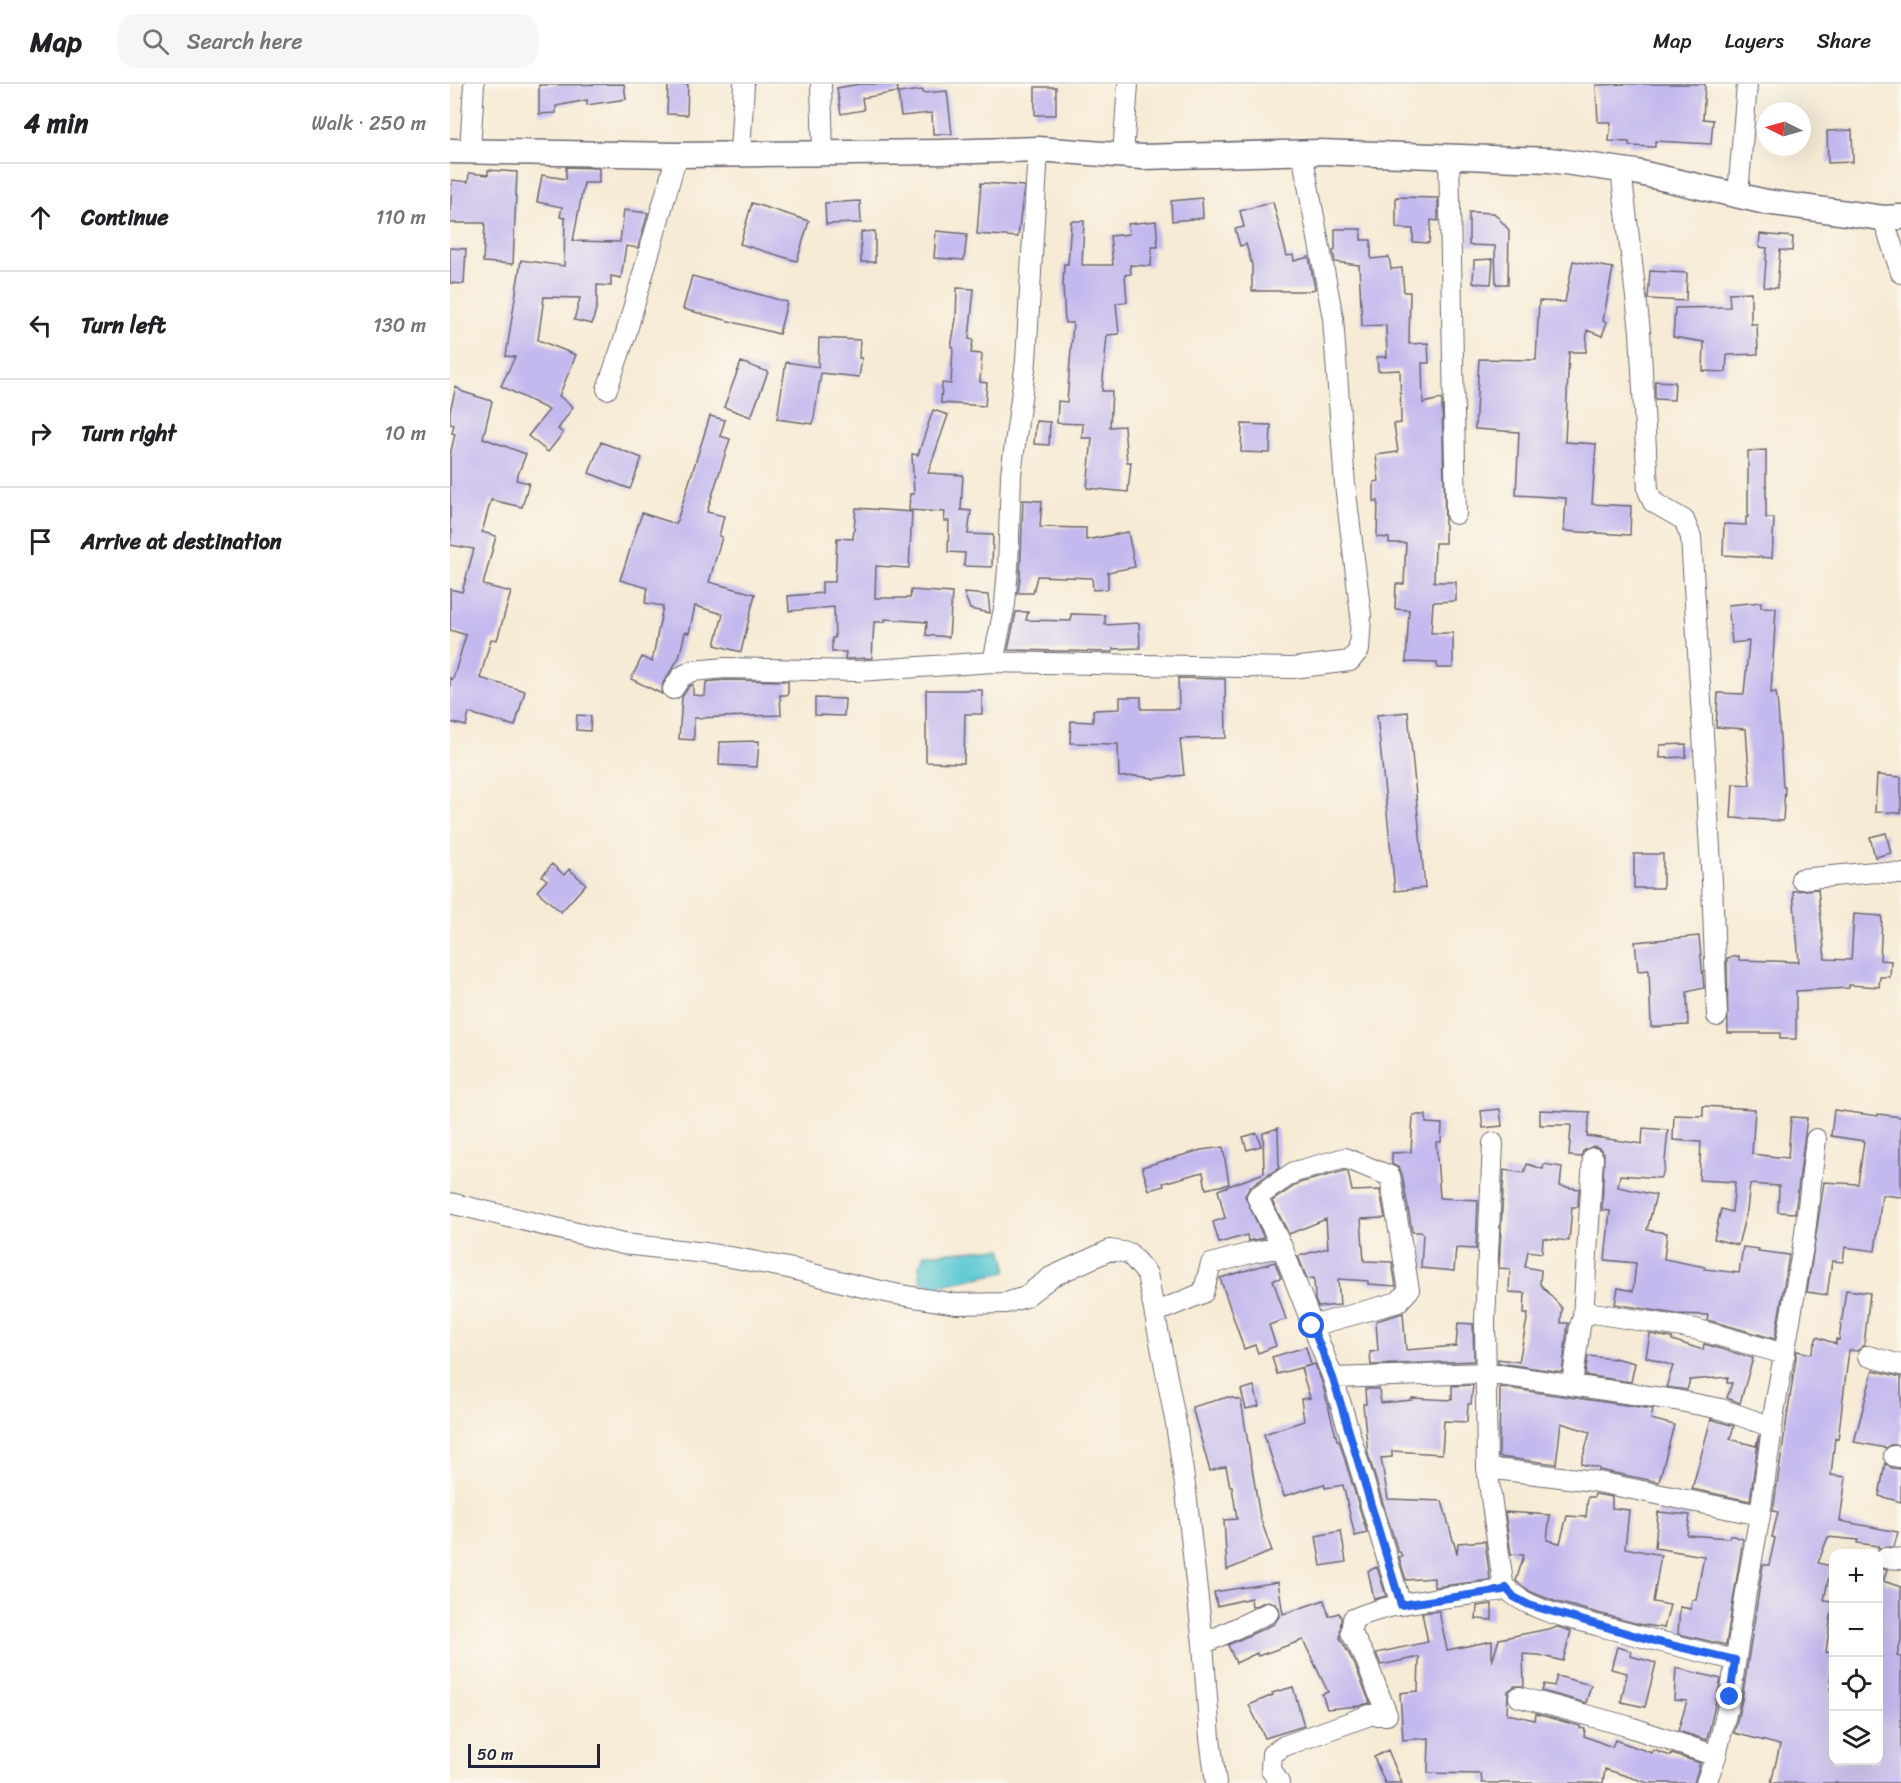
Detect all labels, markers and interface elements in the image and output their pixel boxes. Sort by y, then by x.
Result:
search box [118,14,538,68]
text: Map [30,17,82,66]
text: Search here [187,22,303,61]
text: Map [1653,22,1692,60]
text: Layers [1725,22,1784,60]
text: Share [1817,22,1871,60]
icon: search [139,25,172,58]
text: 4 min [24,100,88,146]
north arrow [1757,102,1811,156]
text: Walk · 250 m [312,106,426,141]
text: Continue [81,198,169,237]
text: 110 m [376,200,426,235]
icon: ahead [24,201,57,234]
text: Turn left [81,306,166,345]
text: 130 m [373,308,426,343]
icon: left [24,309,57,342]
text: Turn right [81,414,176,453]
text: 10 m [384,416,426,451]
icon: right [24,417,57,450]
text: Arrive at destination [81,522,282,561]
icon: arrive [24,525,57,558]
route start [1298,1312,1324,1338]
map controls [1829,1549,1883,1765]
button: + [1829,1549,1883,1603]
button: − [1829,1603,1883,1657]
button: locate [1829,1657,1883,1711]
route end [1716,1683,1742,1709]
button: layers [1829,1711,1883,1765]
text: 50 m [477,1740,513,1769]
scale bar [468,1741,600,1768]

